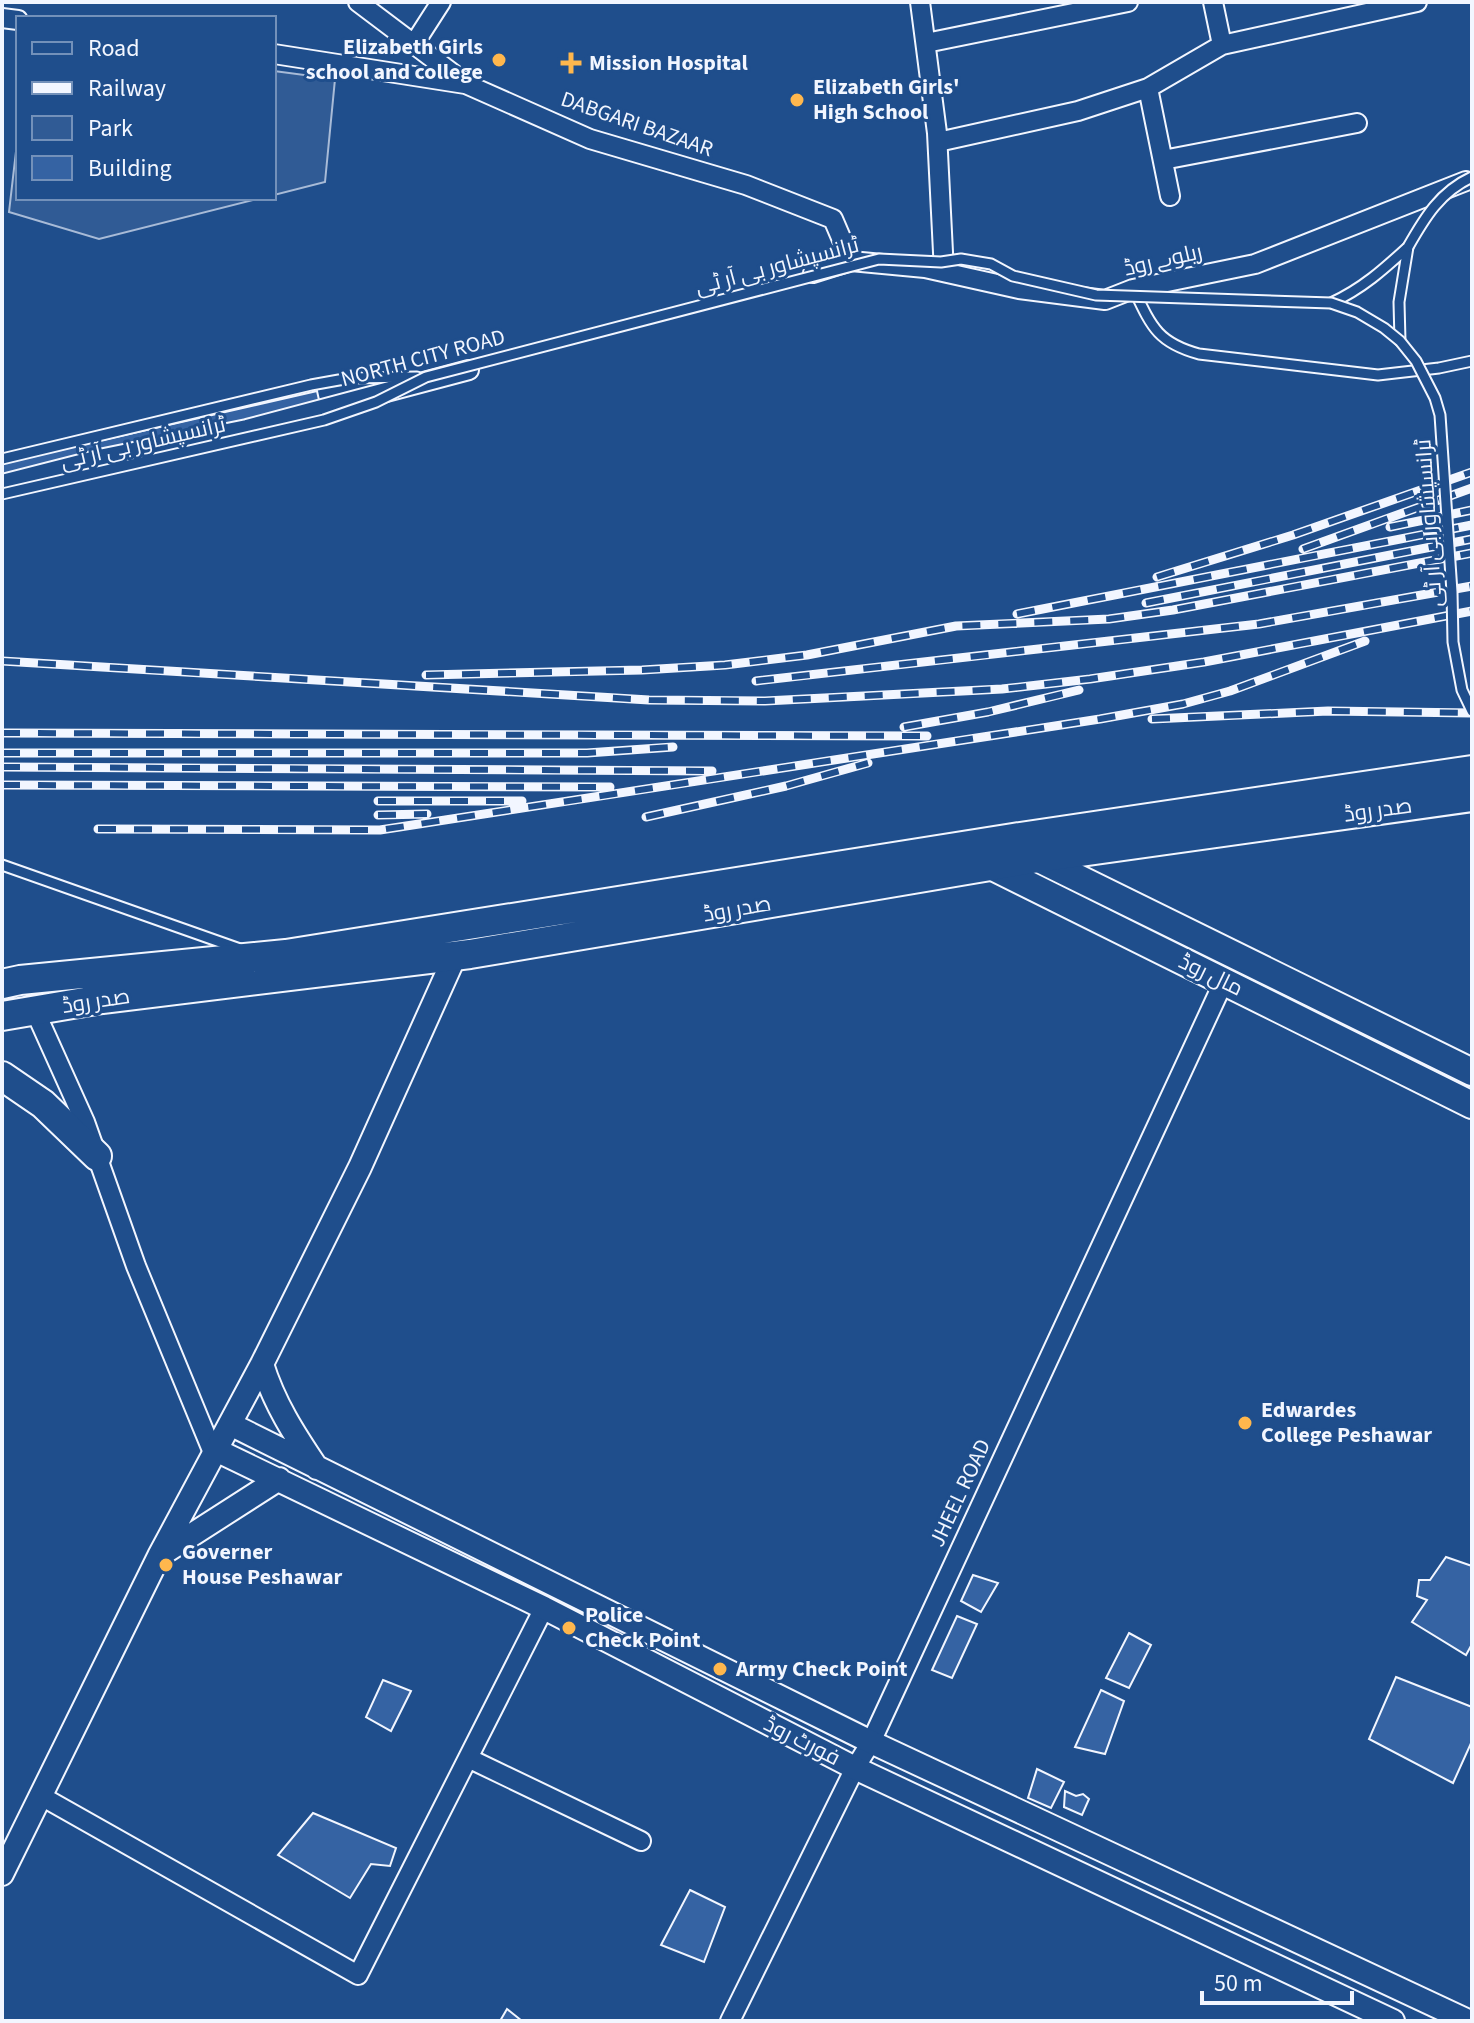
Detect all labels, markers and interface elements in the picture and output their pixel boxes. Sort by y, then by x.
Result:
legend [16,16,276,200]
text: Road [88,31,140,66]
place label: Elizabeth Girls school and college [306,31,483,88]
place label: Mission Hospital [589,47,749,79]
marker: Elizabeth Girls school and college [490,51,508,69]
marker: Mission Hospital [560,52,582,74]
text: Railway [88,71,166,106]
place label: Elizabeth Girls' High School [813,71,960,128]
street label: DABGARI BAZAAR [557,83,717,165]
marker: Elizabeth Girls' High School [788,91,806,109]
text: Park [88,111,133,146]
text: Building [88,151,172,186]
street label: ٹرانسپشاور بی آر ٹی [692,229,863,303]
street label: ریلوے روڈ [1120,235,1206,285]
street label: NORTH CITY ROAD [337,321,509,395]
street label: ٹرانسپشاور بی آر ٹی [57,408,229,478]
street label: ٹرانسپشاور بی آر ٹی [1407,438,1451,608]
street label: صدر روڈ [1342,789,1414,831]
street label: صدر روڈ [701,887,773,931]
street label: مال روڈ [1173,946,1249,1004]
street label: صدر روڈ [60,980,132,1022]
place label: Edwardes College Peshawar [1261,1394,1432,1451]
marker: Edwardes College Peshawar [1236,1414,1254,1432]
street label: JHEEL ROAD [921,1434,999,1552]
place label: Governer House Peshawar [182,1536,342,1593]
marker: Governer House Peshawar [157,1556,175,1574]
place label: Police Check Point [585,1599,701,1656]
marker: Police Check Point [560,1619,578,1637]
place label: Army Check Point [735,1653,908,1685]
marker: Army Check Point [711,1660,729,1678]
street label: فورٹ روڈ [758,1708,846,1774]
scale bar [1202,1955,1352,2005]
text: 50 m [1214,1966,1263,2001]

